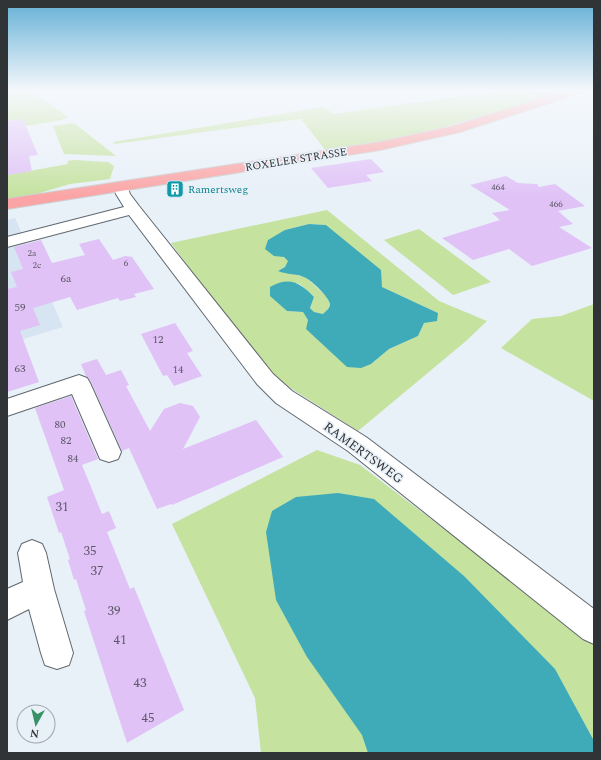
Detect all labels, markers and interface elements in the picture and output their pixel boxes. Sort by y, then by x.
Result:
street label: ROXELER STRASSE [244,143,348,176]
building icon: Ramertsweg [165,179,185,199]
house number: 464 [491,180,505,194]
place label: Ramertsweg [188,181,248,198]
house number: 466 [549,197,563,211]
house number: 2a [28,246,37,260]
house number: 6 [124,256,129,270]
house number: 2c [33,258,41,272]
house number: 6a [61,270,72,287]
house number: 59 [15,299,26,316]
house number: 12 [153,331,164,348]
house number: 63 [15,360,26,377]
house number: 14 [173,361,184,378]
house number: 80 [55,416,66,433]
street label: RAMERTSWEG [319,417,408,489]
house number: 82 [61,432,72,449]
house number: 84 [68,450,79,467]
house number: 31 [56,497,69,517]
house number: 35 [84,541,97,561]
house number: 37 [91,561,104,581]
house number: 39 [108,601,121,621]
house number: 41 [114,630,127,650]
house number: 43 [134,673,147,693]
north arrow [16,704,56,744]
house number: 45 [142,708,155,728]
text: N [29,724,40,742]

